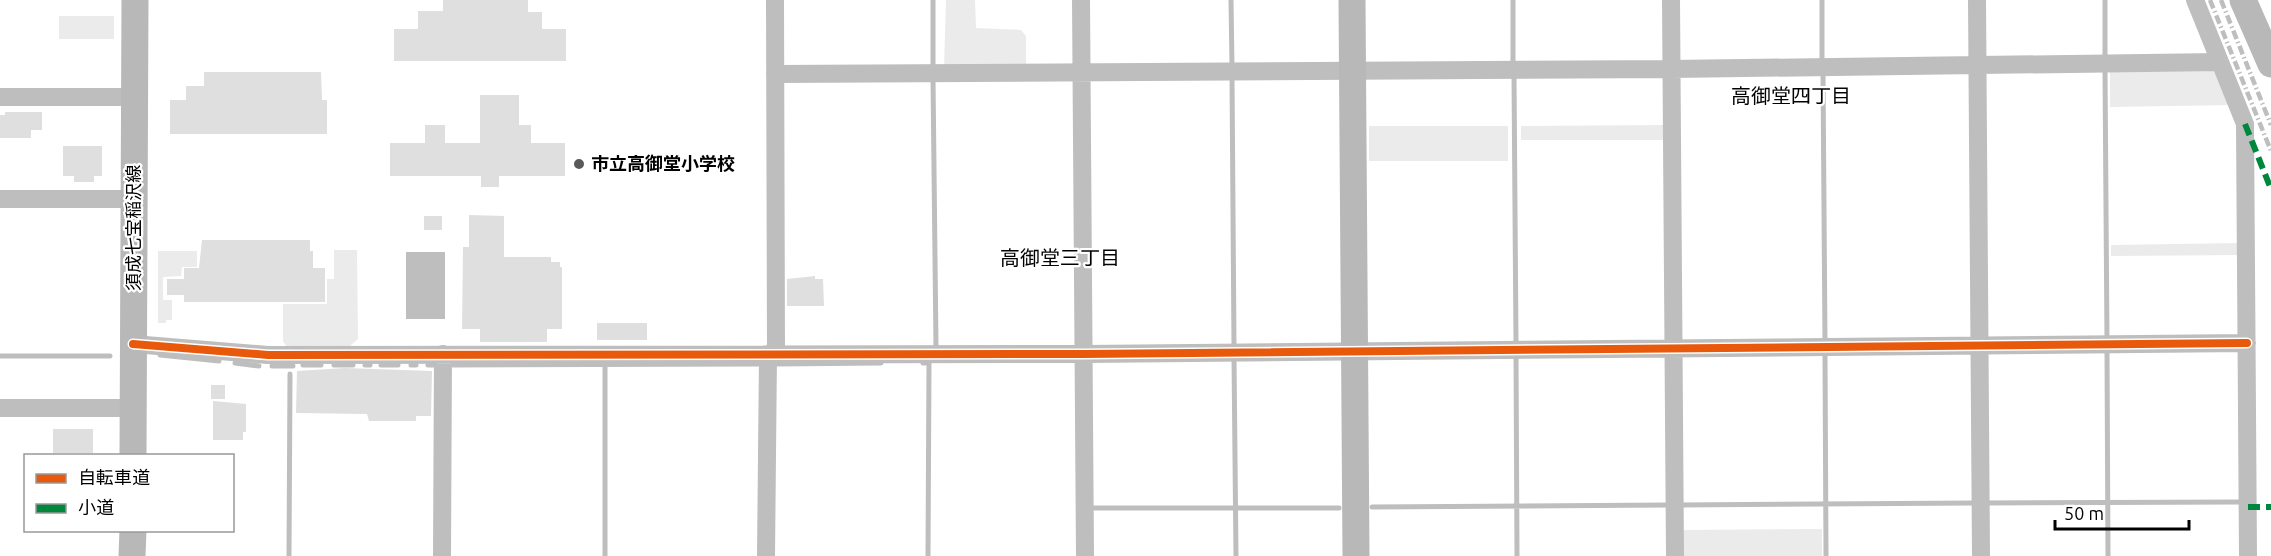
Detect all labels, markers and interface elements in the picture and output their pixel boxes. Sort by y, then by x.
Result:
district label: 高御堂四丁目 [1731,84,1851,107]
place label: 市立高御堂小学校 [591,153,735,173]
marker: 市立高御堂小学校 [572,157,586,171]
street label: 須成七宝稲沢線 [123,165,143,291]
district label: 高御堂三丁目 [1000,246,1120,269]
legend [24,454,234,532]
text: 自転車道 [78,467,150,487]
scale bar [2055,493,2188,531]
text: 小道 [78,497,114,517]
text: 50 m [2064,503,2104,523]

